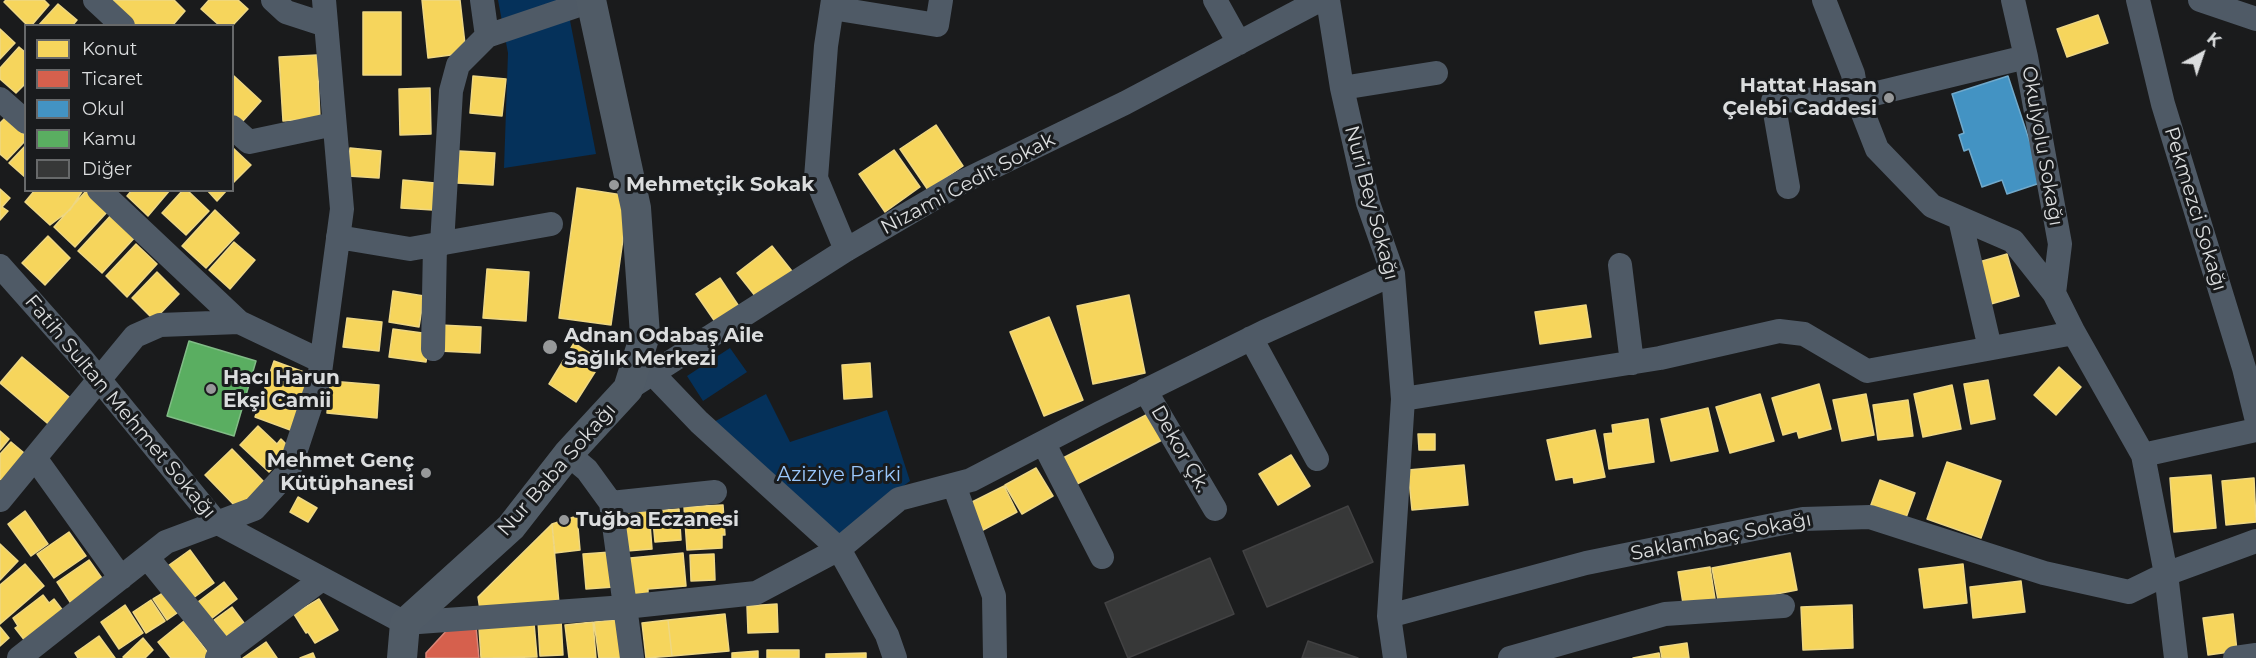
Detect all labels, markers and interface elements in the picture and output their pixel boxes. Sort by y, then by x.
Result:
legend [24,24,234,192]
north arrow [2172,24,2232,84]
text: K [2203,29,2225,51]
text: Konut [82,38,137,60]
street label: Okulyolu Sokağı [2016,64,2068,228]
text: Ticaret [82,68,143,90]
place label: Hattat Hasan Çelebi Caddesi [1722,74,1877,121]
marker: Hattat Hasan Çelebi Caddesi [1882,91,1896,105]
text: Okul [82,98,125,120]
street label: Nuri Bey Sokağı [1339,123,1403,283]
street label: Pekmezci Sokağı [2159,124,2231,294]
text: Kamu [82,128,136,150]
street label: Nizami Cedit Sokak [877,128,1059,240]
text: Diğer [82,158,132,180]
place label: Mehmetçik Sokak [626,173,814,197]
marker: Mehmetçik Sokak [607,178,621,192]
street label: Fatih Sultan Mehmet Sokağı [19,290,221,524]
place label: Adnan Odabaş Aile Sağlık Merkezi [564,324,764,371]
marker: Adnan Odabaş Aile Sağlık Merkezi [541,338,559,356]
place label: Hacı Harun Ekşi Camii [223,366,340,413]
marker: Hacı Harun Ekşi Camii [204,382,218,396]
street label: Nur Baba Sokağı [493,399,621,541]
street label: Dekor Çk. [1145,401,1215,497]
place label: Mehmet Genç Kütüphanesi [267,449,414,496]
park label: Aziziye Parki [777,463,901,487]
marker: Mehmet Genç Kütüphanesi [419,466,433,480]
place label: Tuğba Eczanesi [576,508,739,532]
street label: Saklambaç Sokağı [1629,508,1813,566]
marker: Tuğba Eczanesi [557,513,571,527]

